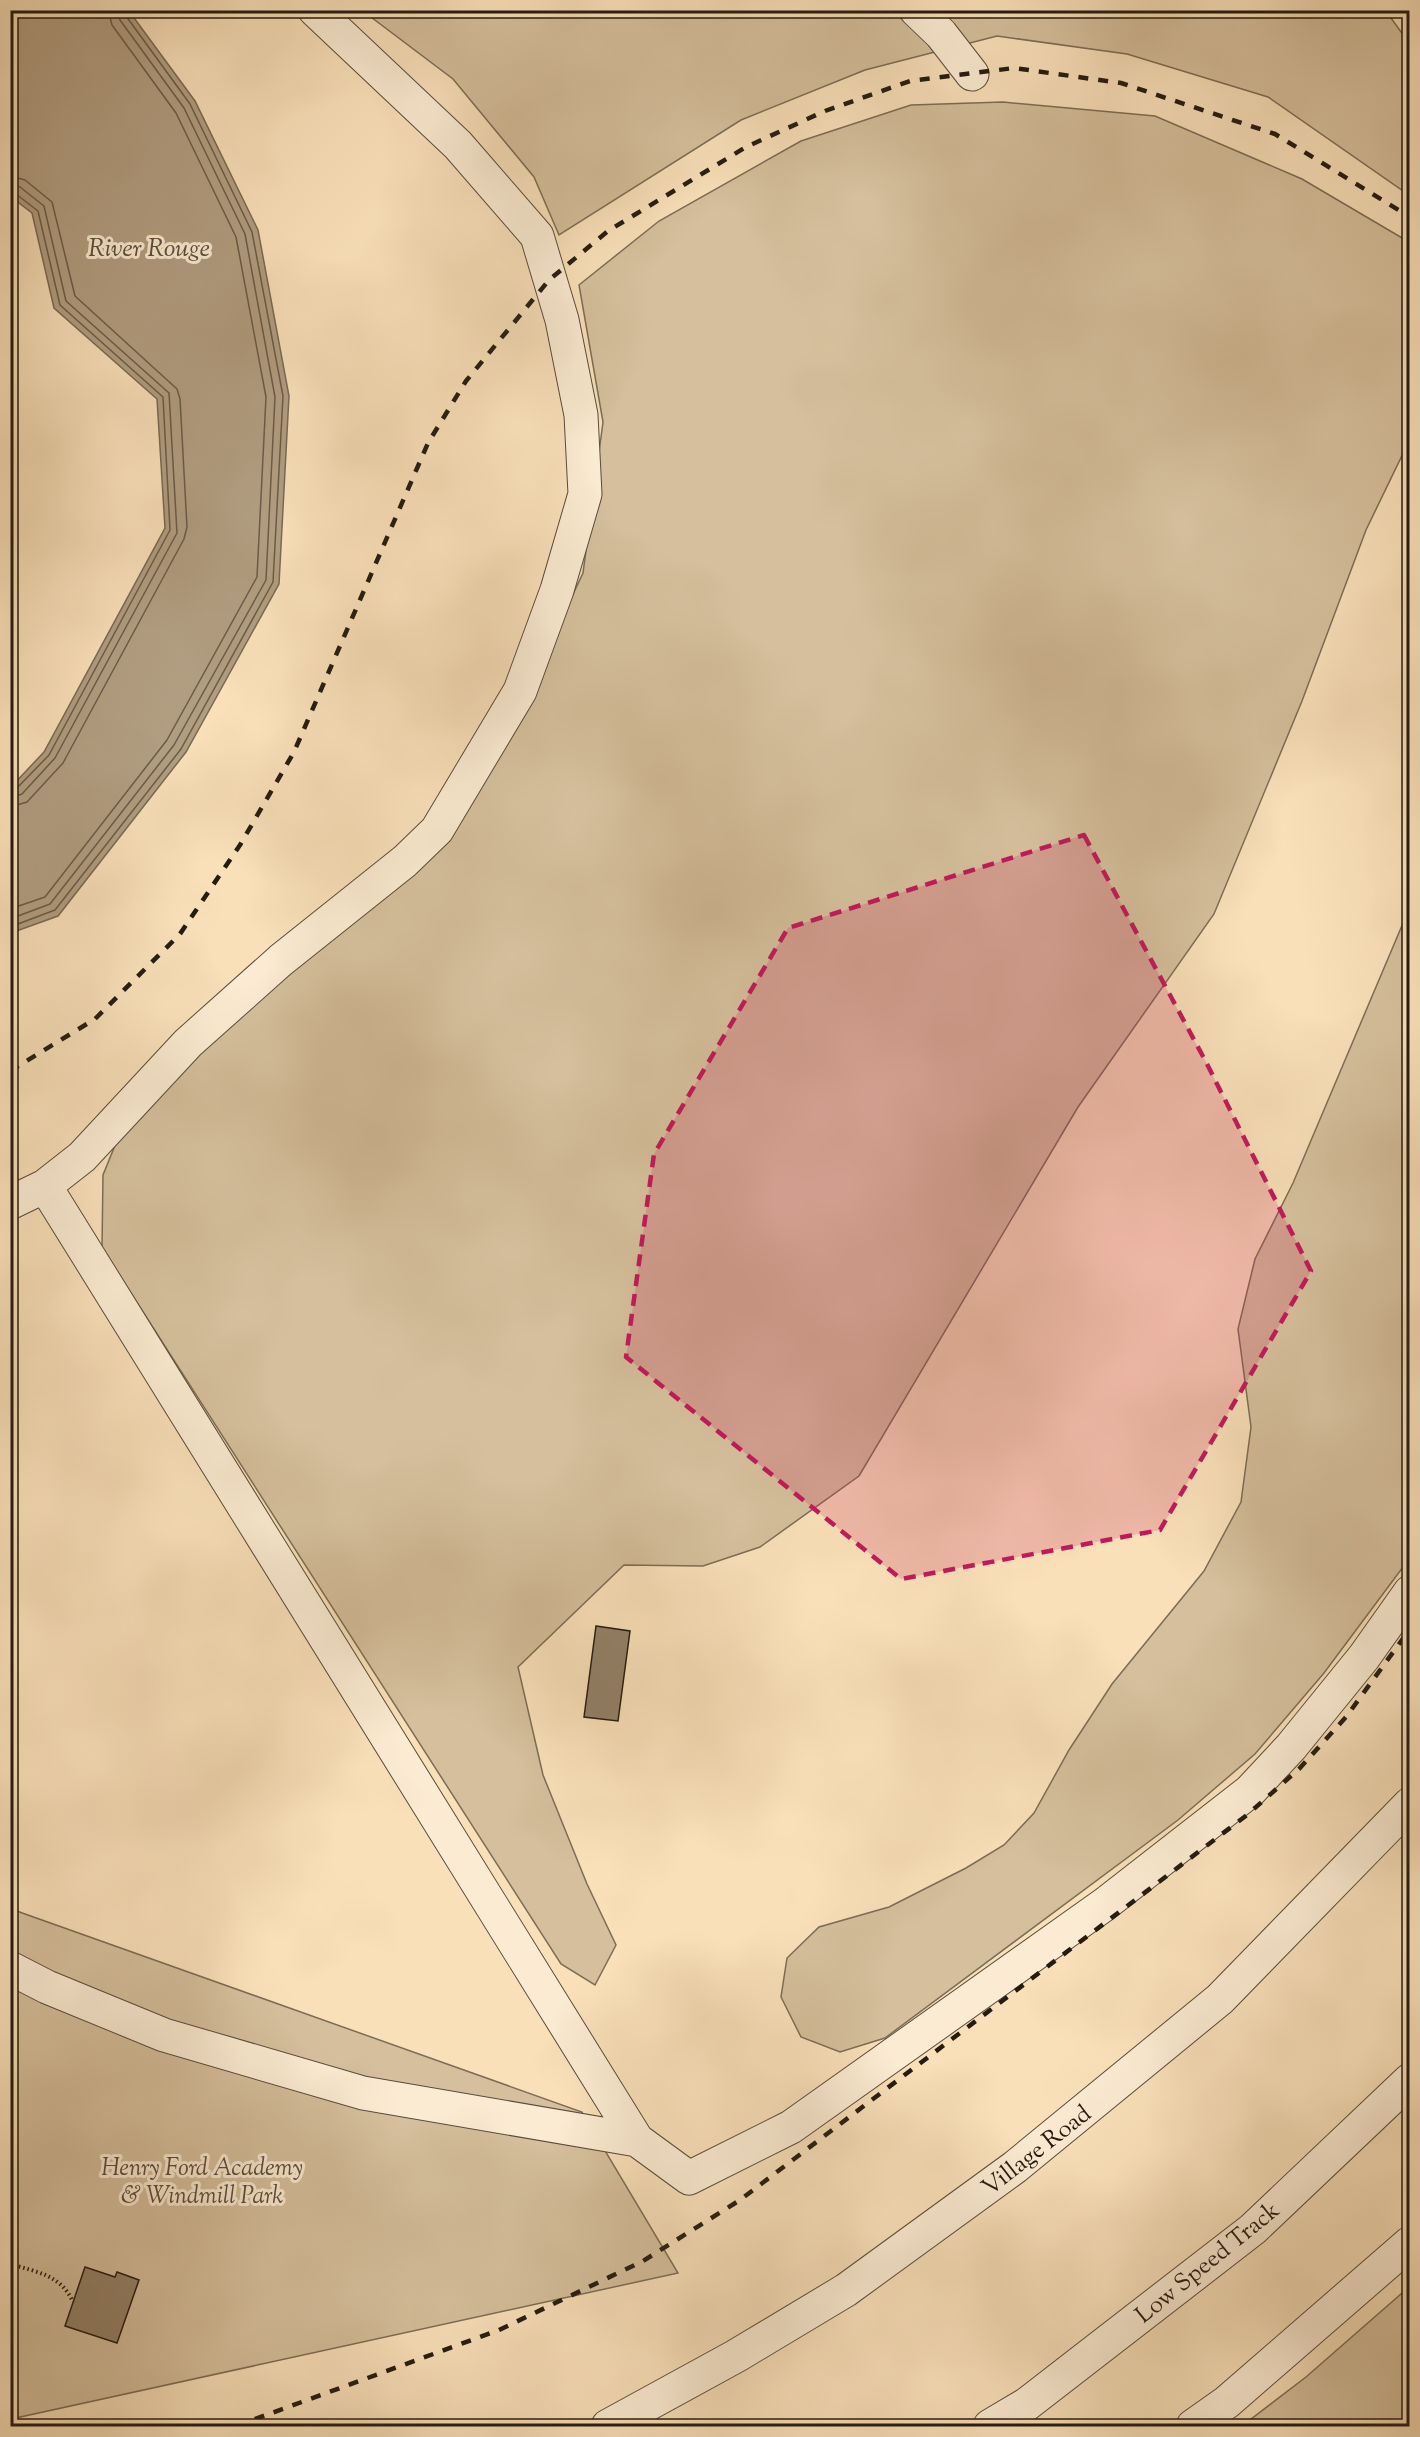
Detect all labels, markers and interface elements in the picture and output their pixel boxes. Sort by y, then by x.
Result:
water label: River Rouge [88,231,210,268]
street label: Village Road [975,2098,1100,2205]
park label: Henry Ford Academy & Windmill Park [101,2152,303,2214]
street label: Low Speed Track [1129,2195,1288,2332]

